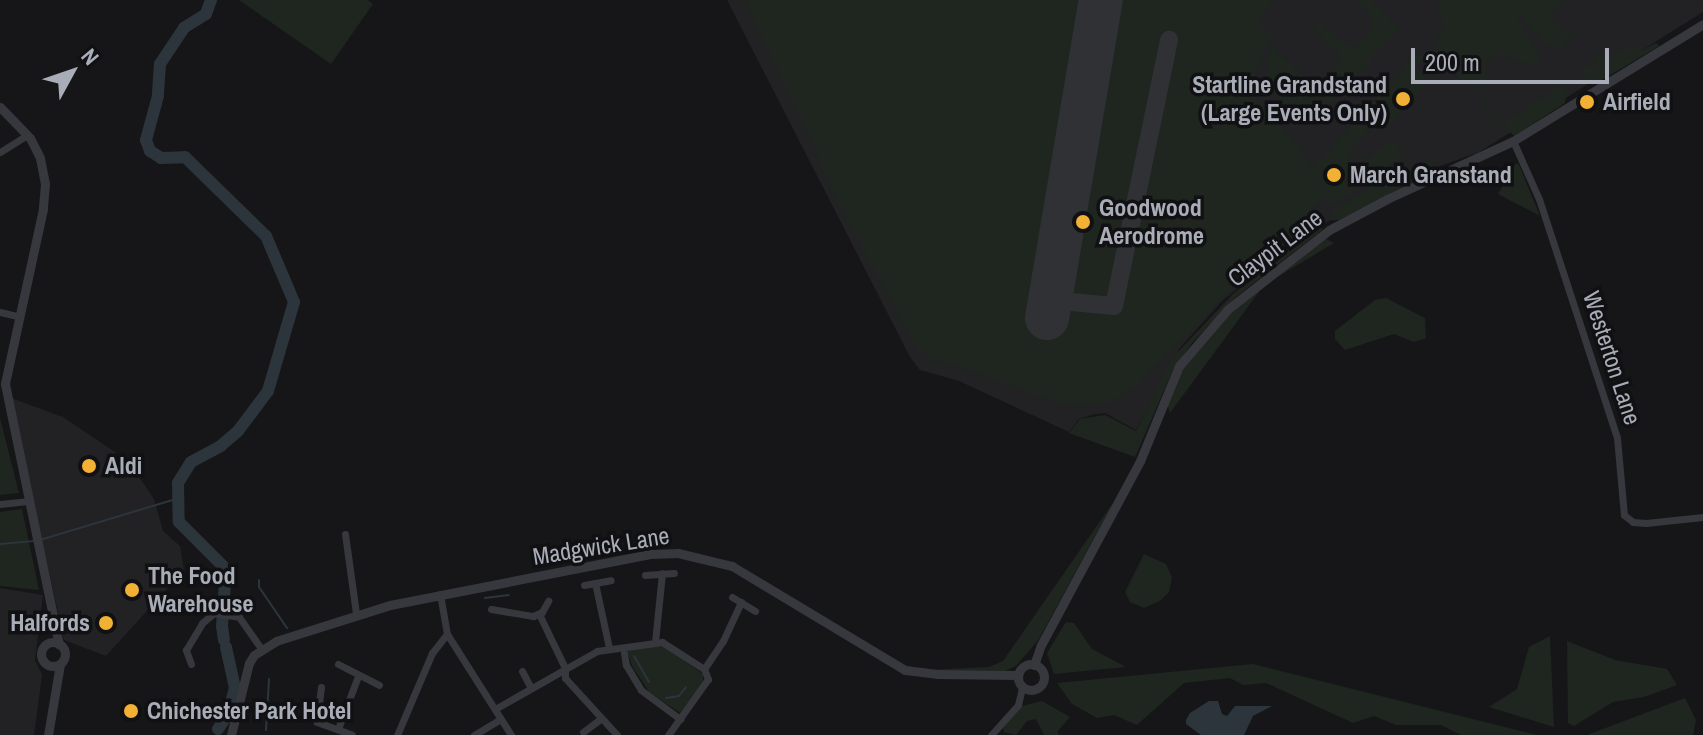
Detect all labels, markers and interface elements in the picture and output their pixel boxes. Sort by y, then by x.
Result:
north arrow [32,32,112,112]
scale bar [1415,32,1613,82]
text: N [75,42,106,71]
text: 200 m [1425,46,1480,78]
place label: Startline Grandstand (Large Events Only) [1192,71,1387,127]
place label: Airfield [1603,88,1671,116]
marker: Startline Grandstand (Large Events Only) [1394,90,1412,108]
marker: Airfield [1578,93,1596,111]
place label: March Granstand [1350,161,1512,189]
marker: March Granstand [1325,166,1343,184]
place label: Goodwood Aerodrome [1099,194,1204,250]
street label: Claypit Lane [1222,203,1328,293]
marker: Goodwood Aerodrome [1074,213,1092,231]
street label: Westerton Lane [1577,288,1647,428]
place label: Aldi [105,452,142,480]
marker: Aldi [80,457,98,475]
street label: Madgwick Lane [531,521,671,571]
place label: The Food Warehouse [148,562,253,618]
marker: The Food Warehouse [123,581,141,599]
place label: Halfords [10,609,90,637]
marker: Halfords [97,614,115,632]
place label: Chichester Park Hotel [147,697,352,725]
marker: Chichester Park Hotel [122,702,140,720]

